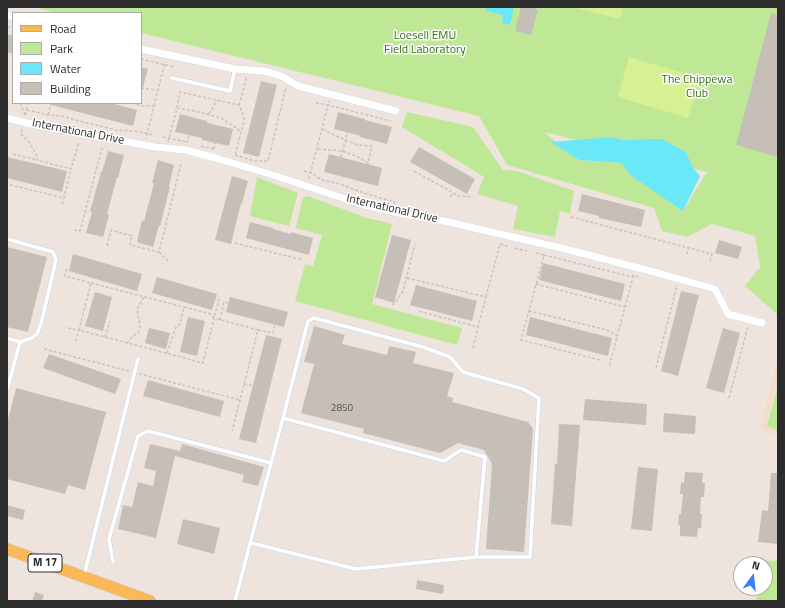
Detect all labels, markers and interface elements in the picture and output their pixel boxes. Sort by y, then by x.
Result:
legend [12,12,142,104]
text: Road [50,19,76,38]
park label: Loesell EMU Field Laboratory [384,29,466,57]
text: Park [50,39,73,58]
text: Water [50,59,81,78]
park label: The Chippewa Club [662,73,732,101]
text: Building [50,79,91,98]
street label: International Drive [31,116,125,148]
street label: International Drive [345,191,439,227]
house number: 2850 [331,403,353,415]
road number: M 17 [28,554,62,572]
north arrow [733,556,773,596]
text: N [750,557,762,574]

